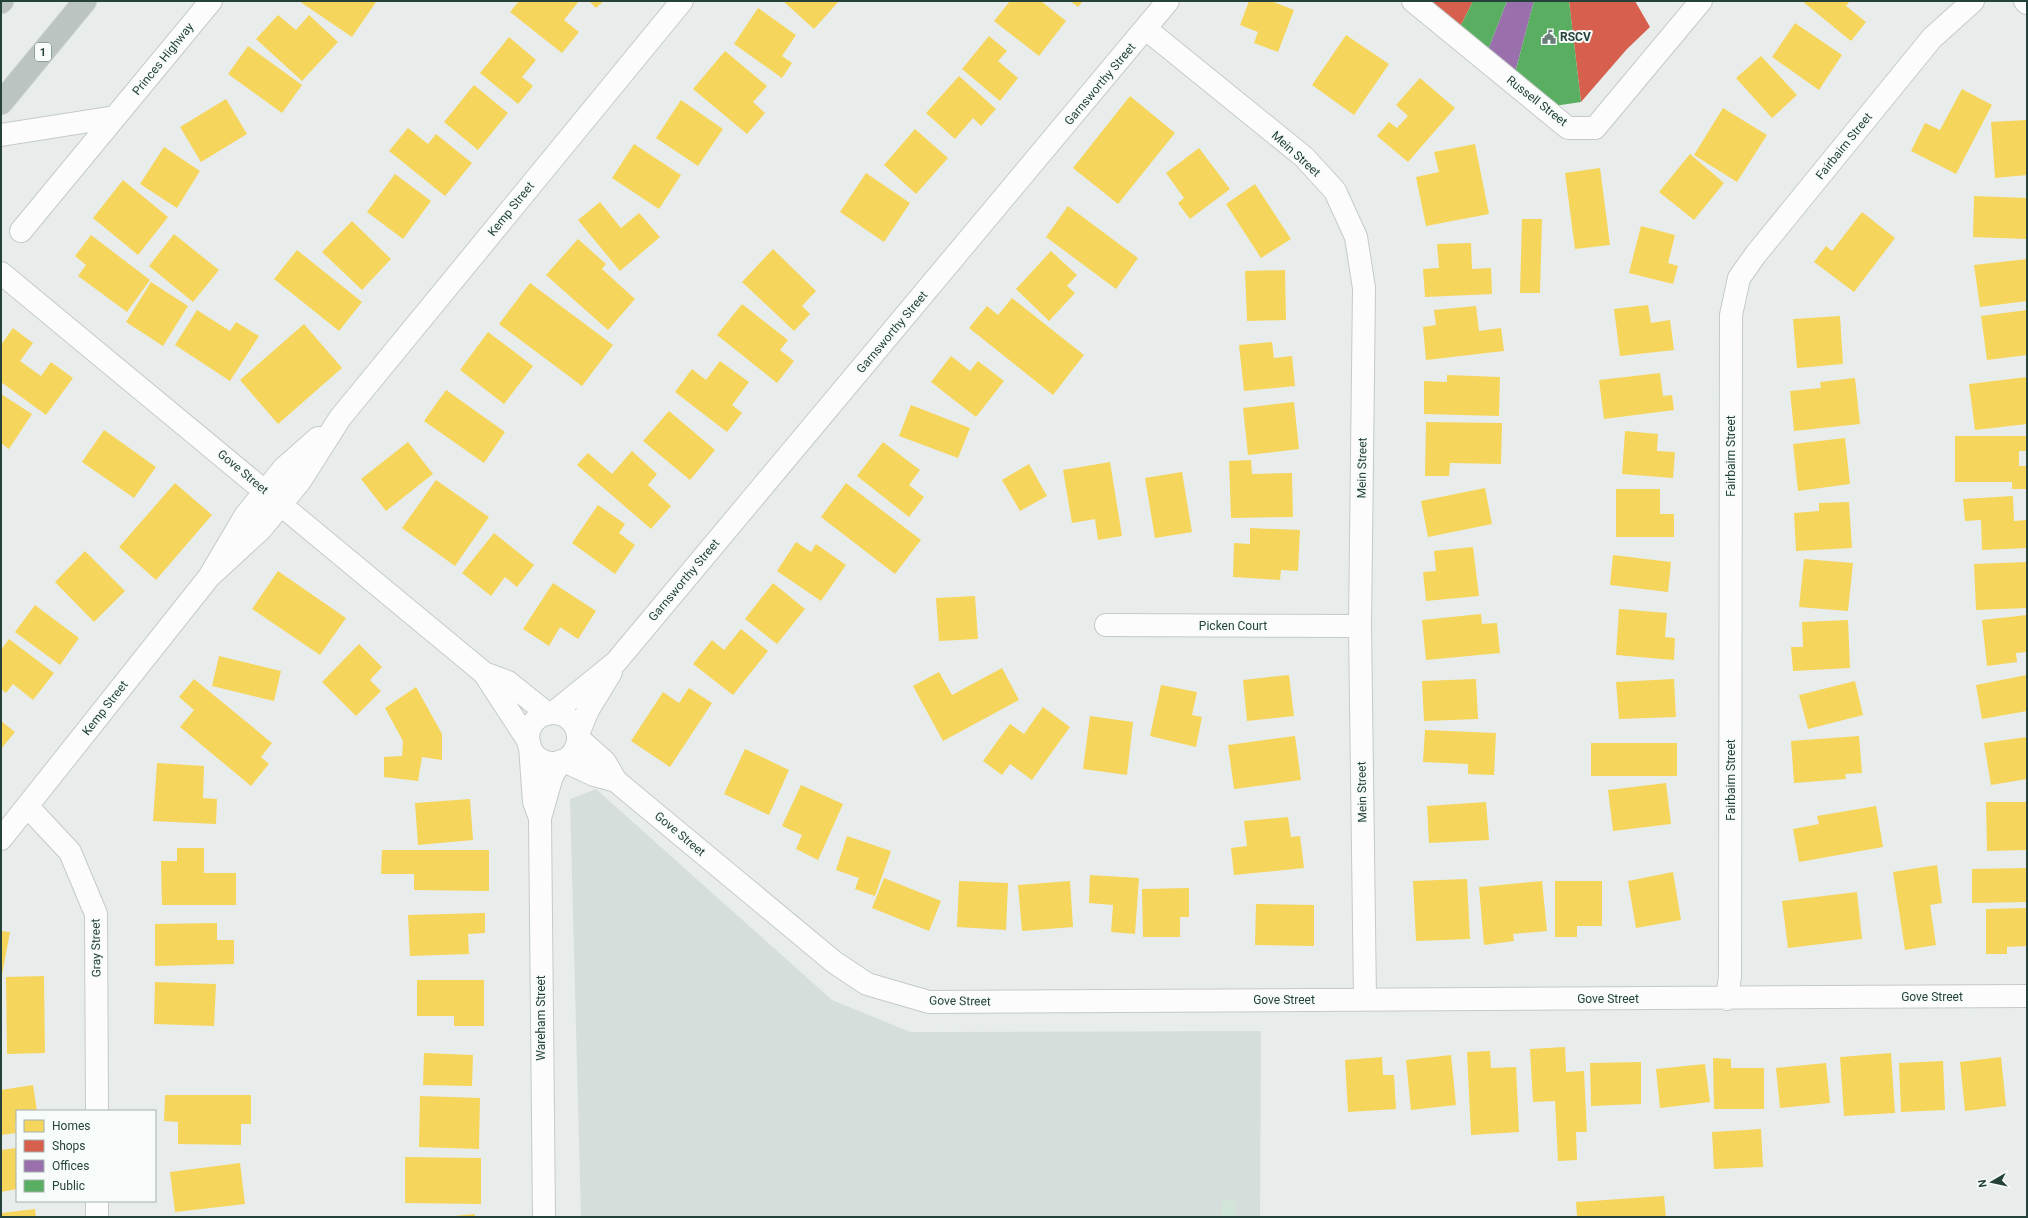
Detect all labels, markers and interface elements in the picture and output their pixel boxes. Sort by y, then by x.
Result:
street label: Princes Highway [130,20,197,98]
public building icon: RSCV [1541,29,1557,45]
place label: RSCV [1560,30,1591,44]
street label: Garnsworthy Street [1062,40,1138,128]
road number: 1 [35,43,51,61]
street label: Russell Street [1504,73,1570,129]
street label: Fairbairn Street [1813,110,1875,182]
street label: Mein Street [1269,128,1323,180]
street label: Kemp Street [485,179,537,239]
street label: Garnsworthy Street [854,288,930,376]
street label: Fairbairn Street [1724,415,1738,497]
street label: Mein Street [1354,437,1370,499]
street label: Gove Street [215,447,271,497]
street label: Garnsworthy Street [646,536,722,624]
street label: Picken Court [1199,619,1267,633]
street label: Kemp Street [79,678,131,738]
street label: Fairbairn Street [1724,739,1738,821]
street label: Mein Street [1354,761,1370,823]
street label: Gove Street [652,809,708,859]
street label: Gray Street [88,918,104,978]
street label: Wareham Street [534,975,548,1061]
street label: Gove Street [1901,990,1963,1004]
street label: Gove Street [1577,992,1639,1006]
street label: Gove Street [929,993,991,1009]
street label: Gove Street [1253,993,1315,1007]
legend [16,1110,156,1202]
text: Homes [52,1119,90,1133]
text: Shops [52,1139,86,1153]
text: Offices [52,1159,89,1173]
north arrow [1972,1162,2012,1202]
text: N [1976,1178,1990,1188]
text: Public [52,1179,85,1193]

